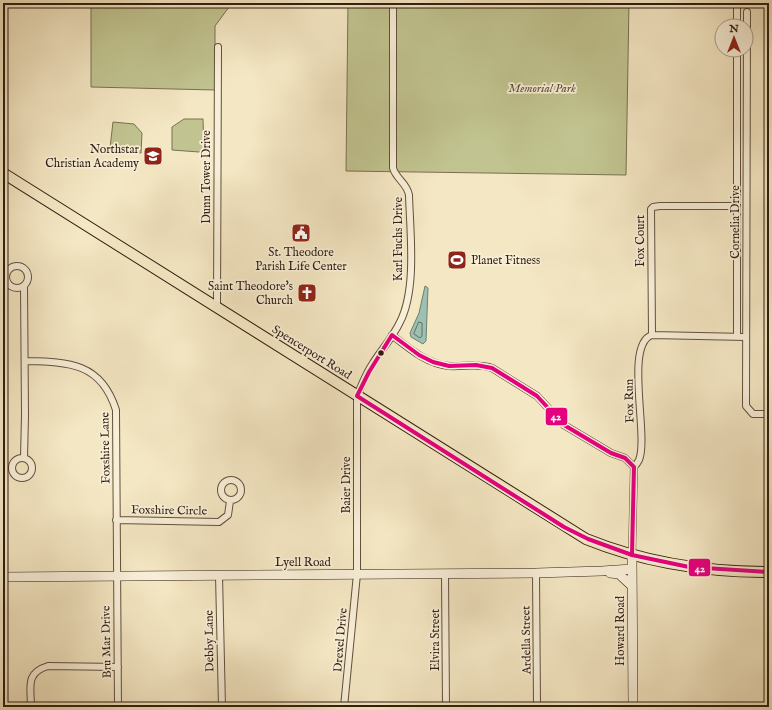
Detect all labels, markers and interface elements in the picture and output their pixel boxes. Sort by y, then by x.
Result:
north arrow [714,18,754,58]
text: N [728,22,739,36]
park label: Memorial Park [508,81,576,96]
street label: Dunn Tower Drive [199,130,214,224]
place label: Northstar Christian Academy [45,142,140,171]
school or university icon: Northstar Christian Academy [142,145,164,167]
street label: Cornelia Drive [728,185,743,259]
street label: Karl Fuchs Drive [391,196,406,281]
street label: Fox Court [633,215,648,267]
public building icon: St. Theodore Parish Life Center [290,222,312,244]
place label: St. Theodore Parish Life Center [255,245,347,274]
sports icon: Planet Fitness [446,249,468,271]
place label: Planet Fitness [471,253,540,268]
place label: Saint Theodore's Church [208,279,294,308]
church icon: Saint Theodore's Church [296,282,318,304]
street label: Spencerport Road [269,322,355,384]
unlabelled marker [376,348,386,358]
street label: Fox Run [622,378,637,423]
line badge: 42 [545,407,568,426]
text: 42 [550,410,562,424]
street label: Foxshire Lane [97,412,114,484]
street label: Baier Drive [339,456,354,513]
street label: Foxshire Circle [131,502,208,519]
street label: Lyell Road [275,555,332,570]
line badge: 42 [688,558,711,577]
text: 42 [694,562,706,576]
street label: Howard Road [613,595,628,666]
street label: Bru Mar Drive [98,605,115,678]
street label: Ardella Street [518,606,535,675]
street label: Drexel Drive [330,607,351,673]
street label: Debby Lane [201,609,218,672]
street label: Elvira Street [428,609,443,671]

